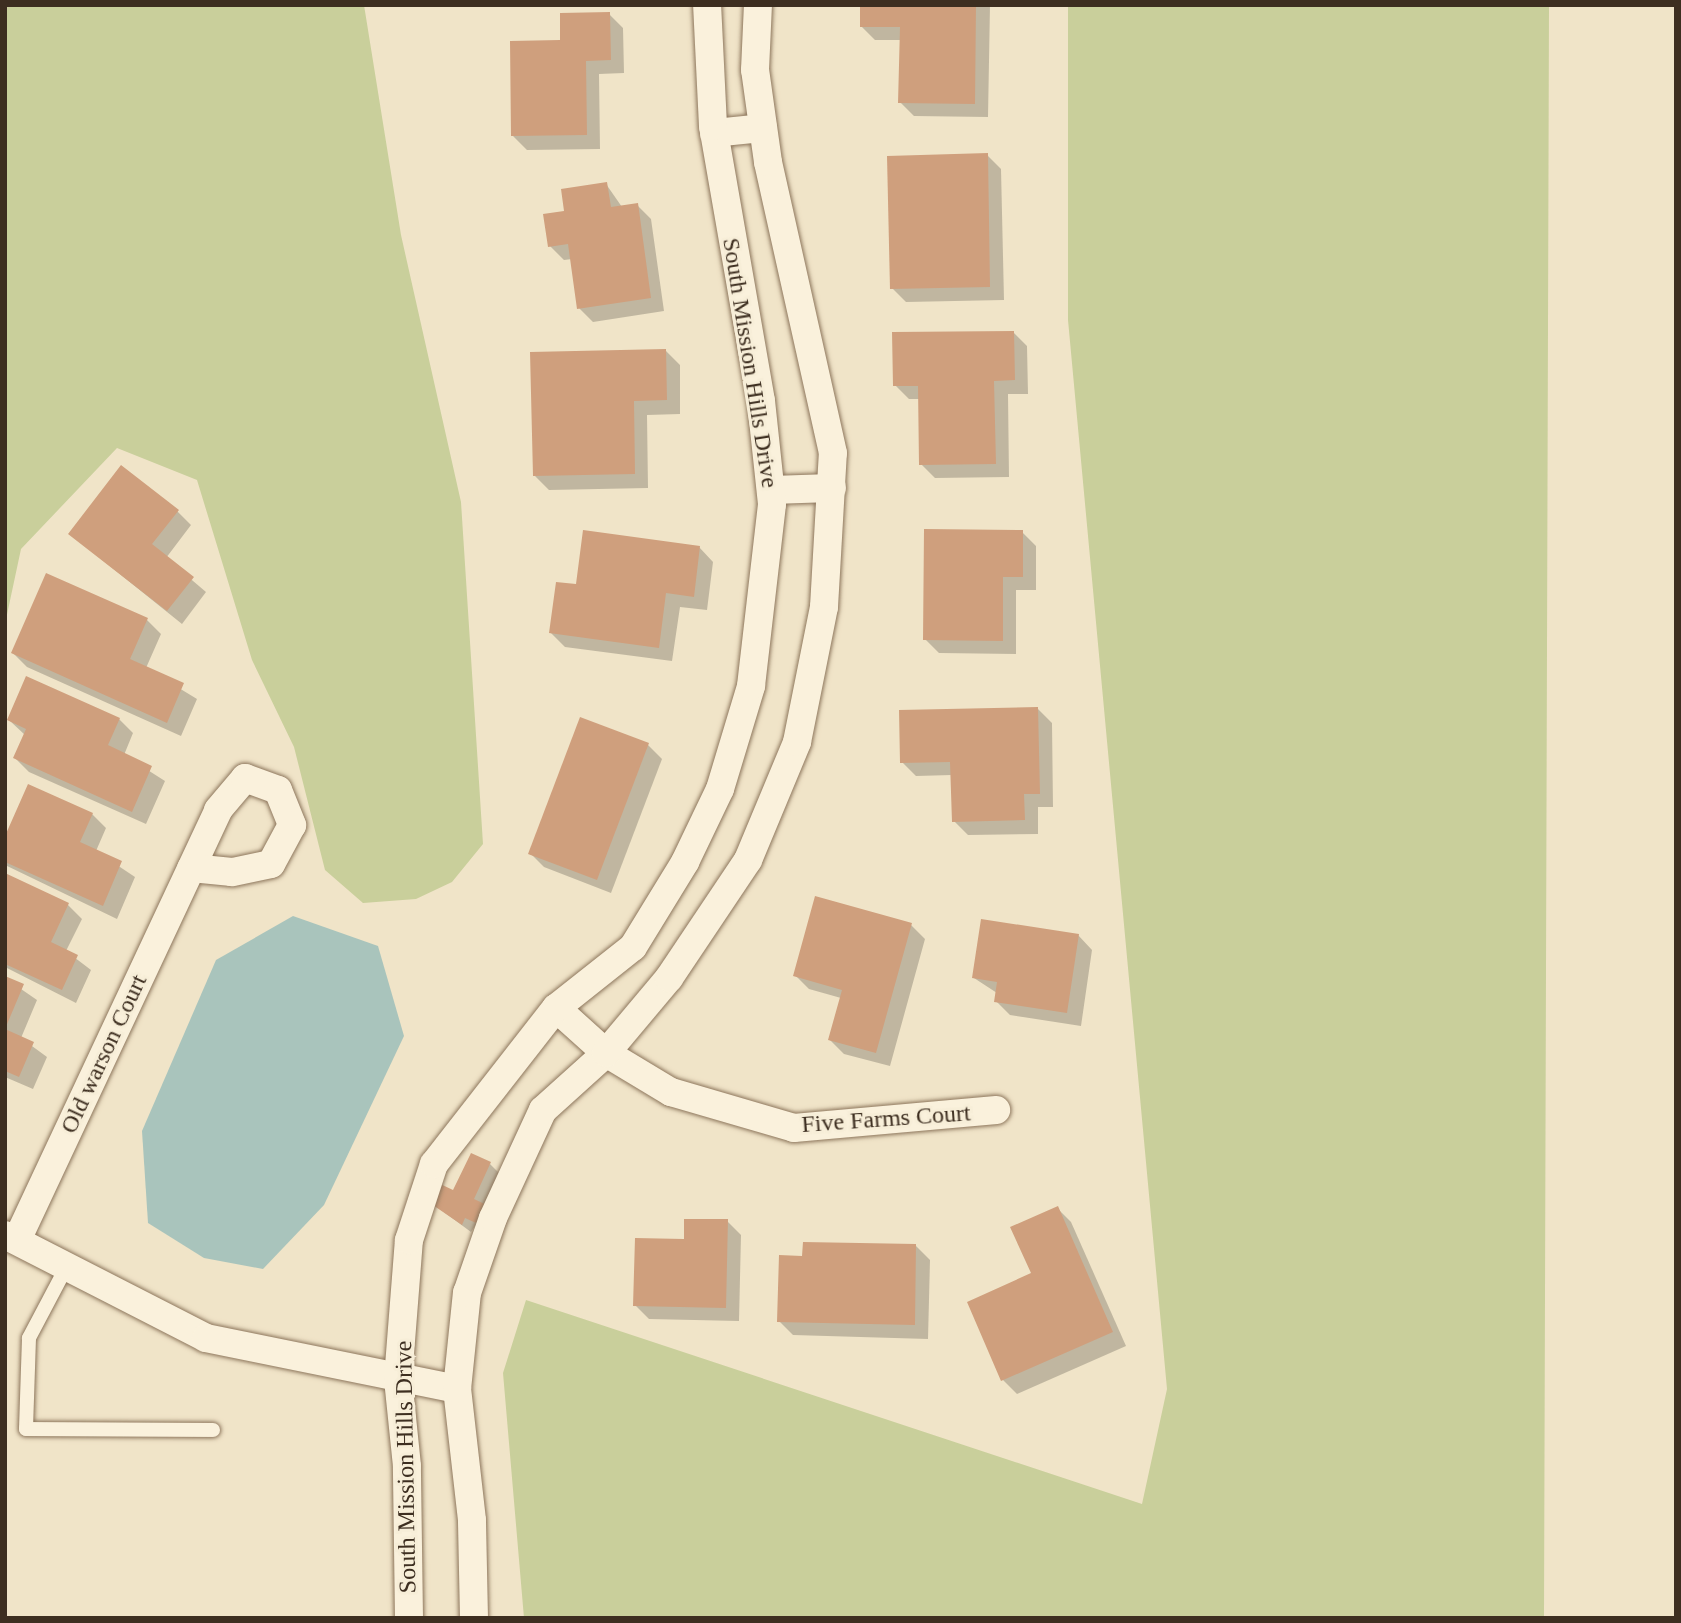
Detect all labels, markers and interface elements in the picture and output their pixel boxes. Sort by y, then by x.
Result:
street label: South Mission Hills Drive [716,236,784,490]
street label: Old warson Court [55,970,153,1138]
street label: Five Farms Court [801,1099,971,1139]
street label: South Mission Hills Drive [389,1340,423,1594]

